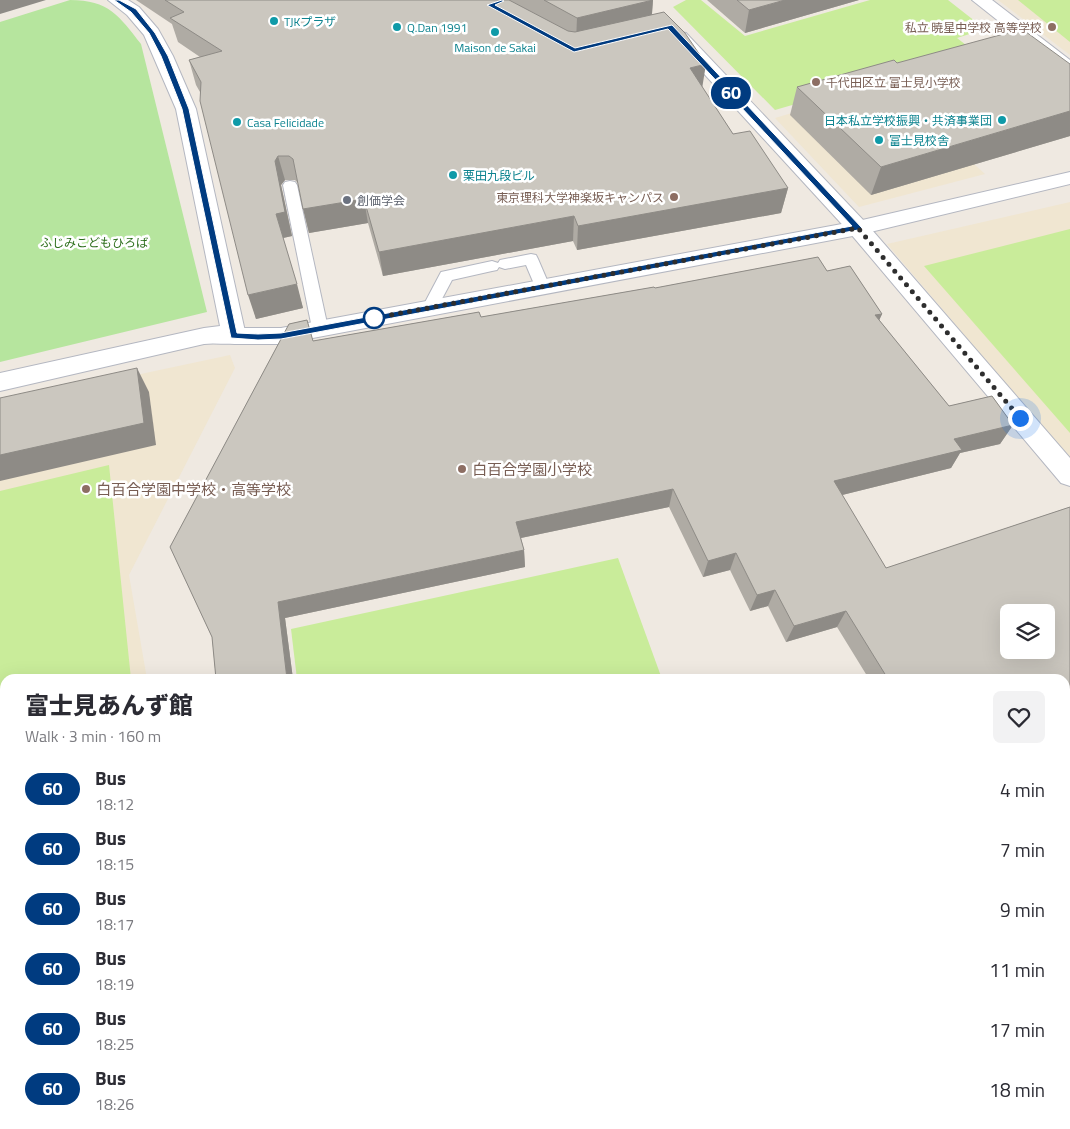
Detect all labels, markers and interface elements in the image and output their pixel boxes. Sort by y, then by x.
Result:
place label: TJKプラザ [284,12,336,31]
marker: TJKプラザ [268,15,280,27]
place label: Q.Dan 1991 [407,18,467,37]
place label: 私立 暁星中学校 高等学校 [905,18,1042,37]
marker: Q.Dan 1991 [391,21,403,33]
marker: 私立 暁星中学校 高等学校 [1046,21,1058,33]
marker: Maison de Sakai [489,26,501,38]
place label: Maison de Sakai [454,38,536,57]
place label: 千代田区立 富士見小学校 [826,73,961,92]
marker: 千代田区立 富士見小学校 [810,76,822,88]
line badge: 60 [708,77,754,109]
text: 60 [721,79,741,106]
place label: 日本私立学校振興・共済事業団 [824,111,992,130]
place label: Casa Felicidade [247,113,324,132]
marker: 日本私立学校振興・共済事業団 [996,114,1008,126]
marker: Casa Felicidade [231,116,243,128]
place label: 富士見校舎 [889,131,949,150]
marker: 富士見校舎 [873,134,885,146]
place label: 栗田九段ビル [463,166,535,185]
marker: 栗田九段ビル [447,169,459,181]
place label: 東京理科大学神楽坂キャンパス [496,188,664,207]
place label: 創価学会 [357,191,405,210]
marker: 東京理科大学神楽坂キャンパス [668,191,680,203]
marker: 創価学会 [341,194,353,206]
park label: ふじみこどもひろば [40,233,148,252]
unlabelled marker [363,307,385,329]
your location [1008,406,1033,431]
place label: 白百合学園小学校 [472,458,592,481]
marker: 白百合学園小学校 [456,463,468,475]
place label: 白百合学園中学校・高等学校 [96,478,291,501]
marker: 白百合学園中学校・高等学校 [80,483,92,495]
map controls [1000,604,1055,659]
button: layers [1000,604,1055,659]
text: 富士見あんず館 [25,687,193,723]
button: heart [993,691,1045,743]
text: Walk · 3 min · 160 m [25,724,161,748]
text: Bus [95,763,126,792]
text: 60 [42,775,63,802]
text: 4 min [1000,775,1045,804]
text: 18:12 [95,792,134,816]
text: Bus [95,823,126,852]
text: 60 [42,835,63,862]
text: 7 min [1000,835,1045,864]
text: 18:15 [95,852,134,876]
text: Bus [95,883,126,912]
text: 60 [42,895,63,922]
text: 9 min [1000,895,1045,924]
text: 18:17 [95,912,134,936]
text: Bus [95,943,126,972]
text: 60 [42,955,63,982]
text: 11 min [989,955,1045,984]
text: 18:19 [95,972,134,996]
text: Bus [95,1003,126,1032]
text: 60 [42,1015,63,1042]
text: 17 min [989,1015,1045,1044]
text: 18:25 [95,1032,134,1056]
text: Bus [95,1063,126,1092]
text: 60 [42,1075,63,1102]
text: 18 min [989,1075,1045,1104]
text: 18:26 [95,1092,134,1116]

